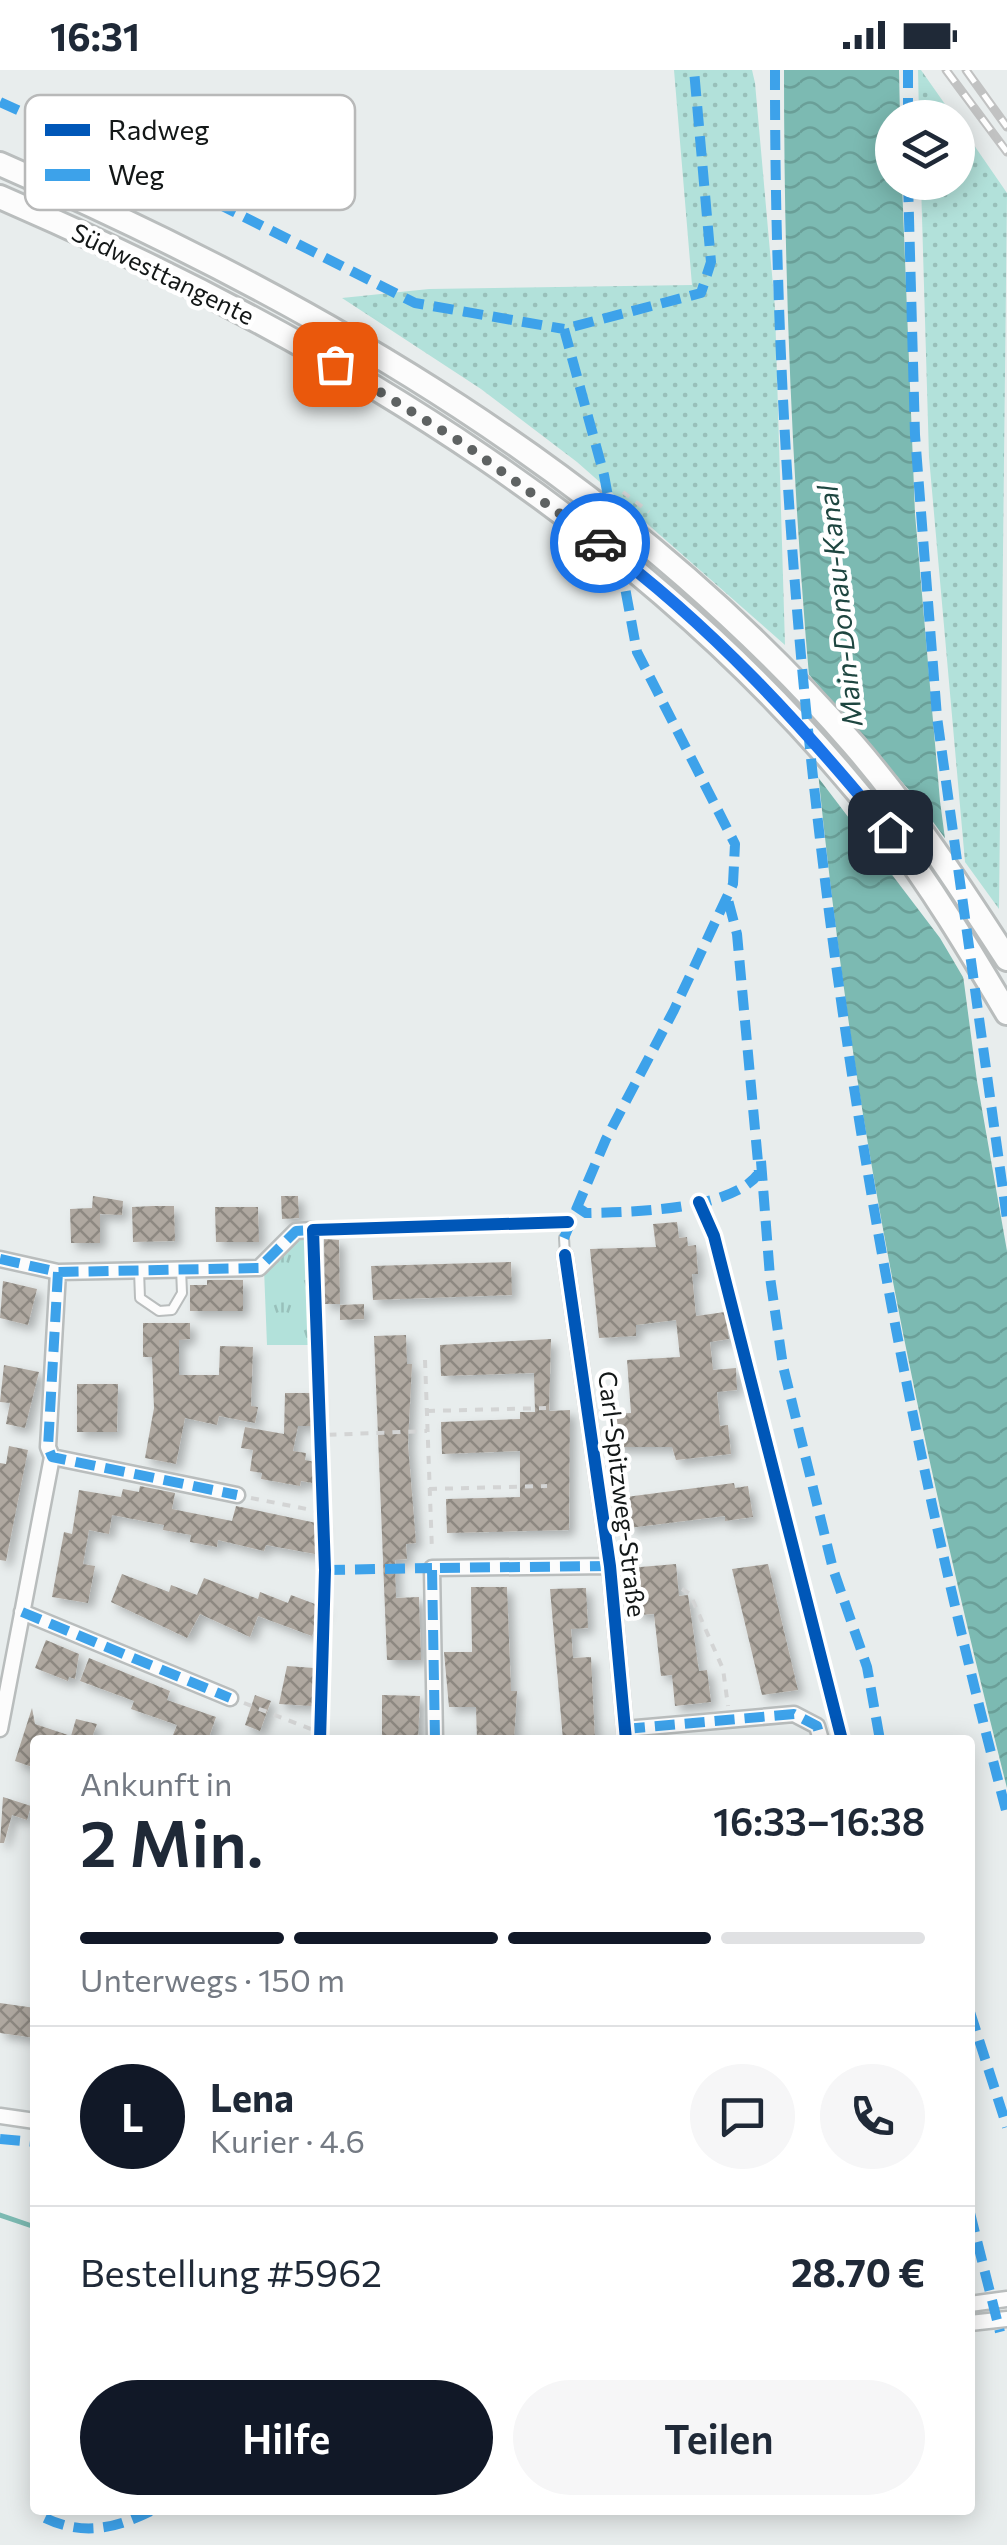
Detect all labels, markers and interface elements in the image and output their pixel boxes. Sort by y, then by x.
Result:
text: 16:31 [50,12,140,59]
legend [25,95,355,210]
map controls [875,100,975,200]
button: layers [875,100,975,200]
text: Radweg [108,112,209,146]
text: Weg [108,157,165,191]
street label: Südwesttangente [67,216,259,330]
pin [293,322,378,407]
icon: bag [308,337,363,392]
water label: Main-Donau-Kanal [809,483,869,729]
courier [550,493,650,593]
icon: car [573,516,628,571]
pin [848,790,933,875]
icon: home [863,805,918,860]
street label: Carl-Spitzweg-Straße [593,1369,653,1619]
text: Ankunft in [80,1763,232,1803]
text: 16:33–16:38 [713,1797,925,1844]
text: 2 Min. [80,1801,263,1880]
text: Unterwegs · 150 m [80,1959,345,1999]
button: chat [690,2064,795,2169]
button: phone [820,2064,925,2169]
text: Lena [210,2073,294,2120]
text: L [121,2093,144,2140]
text: Kurier · 4.6 [210,2120,365,2160]
text: Bestellung #5962 [80,2248,382,2295]
text: 28.70 € [791,2248,925,2295]
button: Hilfe [80,2380,493,2495]
button: Teilen [513,2380,925,2495]

